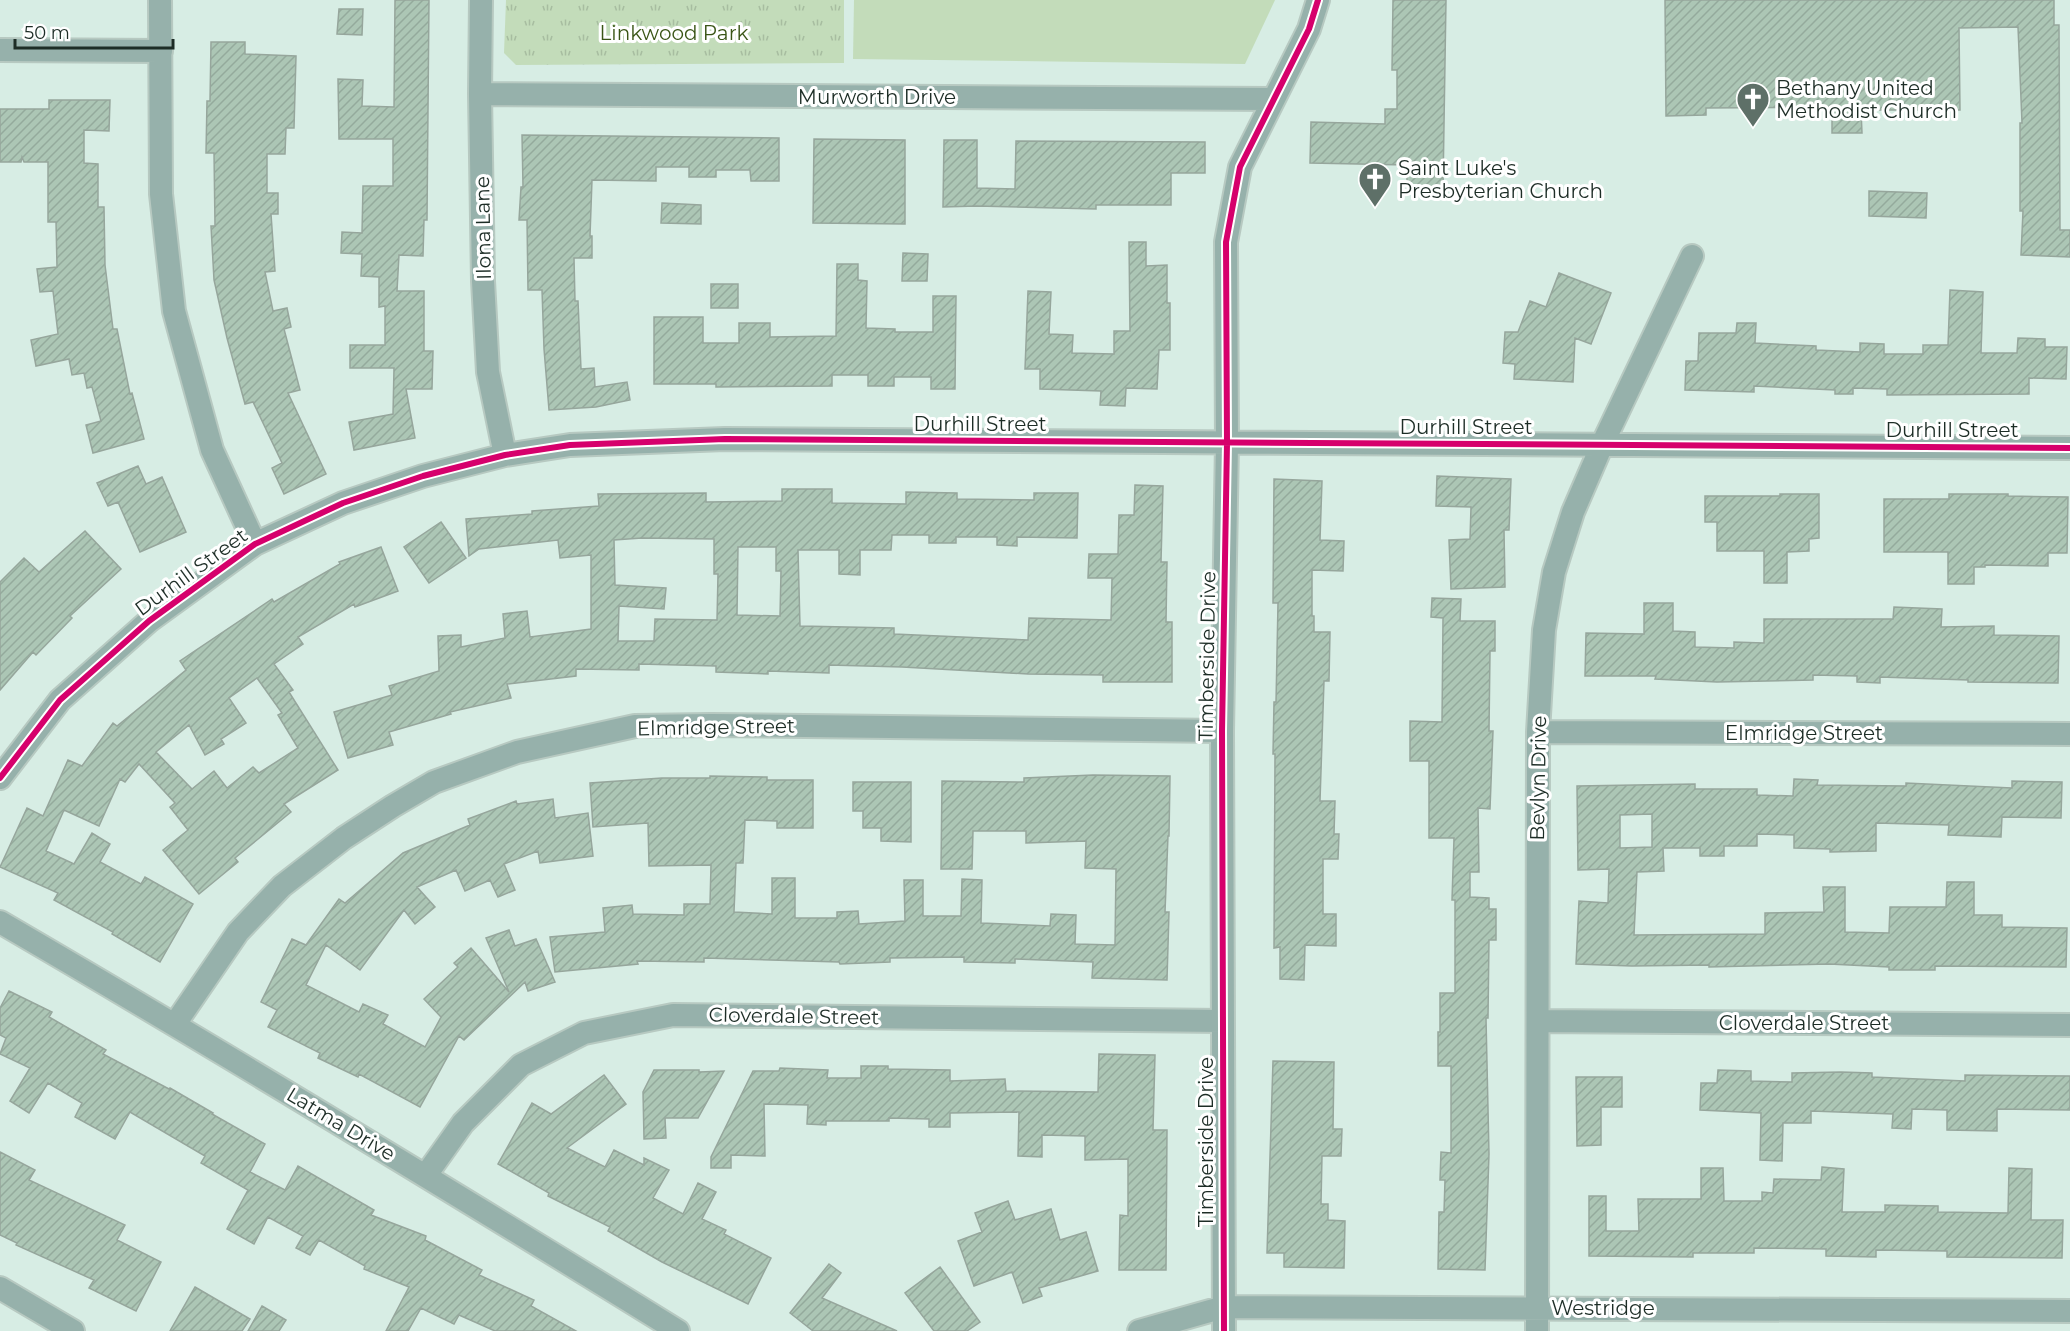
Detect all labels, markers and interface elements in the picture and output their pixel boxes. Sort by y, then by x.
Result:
scale bar [15,12,172,50]
park label: Linkwood Park [600,21,749,45]
text: 50 m [24,22,70,44]
place label: Bethany United Methodist Church [1776,76,1957,123]
church icon: Bethany United Methodist Church [1735,81,1771,128]
street label: Murworth Drive [798,85,956,109]
place label: Saint Luke's Presbyterian Church [1398,156,1603,203]
church icon: Saint Luke's Presbyterian Church [1357,161,1393,208]
street label: Ilona Lane [470,176,496,280]
street label: Durhill Street [913,412,1047,436]
street label: Durhill Street [1399,415,1533,439]
street label: Durhill Street [1885,418,2019,442]
street label: Durhill Street [130,523,252,621]
street label: Timberside Drive [1194,571,1220,741]
street label: Elmridge Street [637,714,795,740]
street label: Bevlyn Drive [1525,715,1551,841]
street label: Elmridge Street [1725,721,1883,745]
street label: Cloverdale Street [708,1003,880,1029]
street label: Cloverdale Street [1719,1011,1889,1035]
street label: Timberside Drive [1194,1057,1218,1227]
street label: Latma Drive [282,1082,400,1166]
street label: Westridge [1551,1296,1655,1320]

